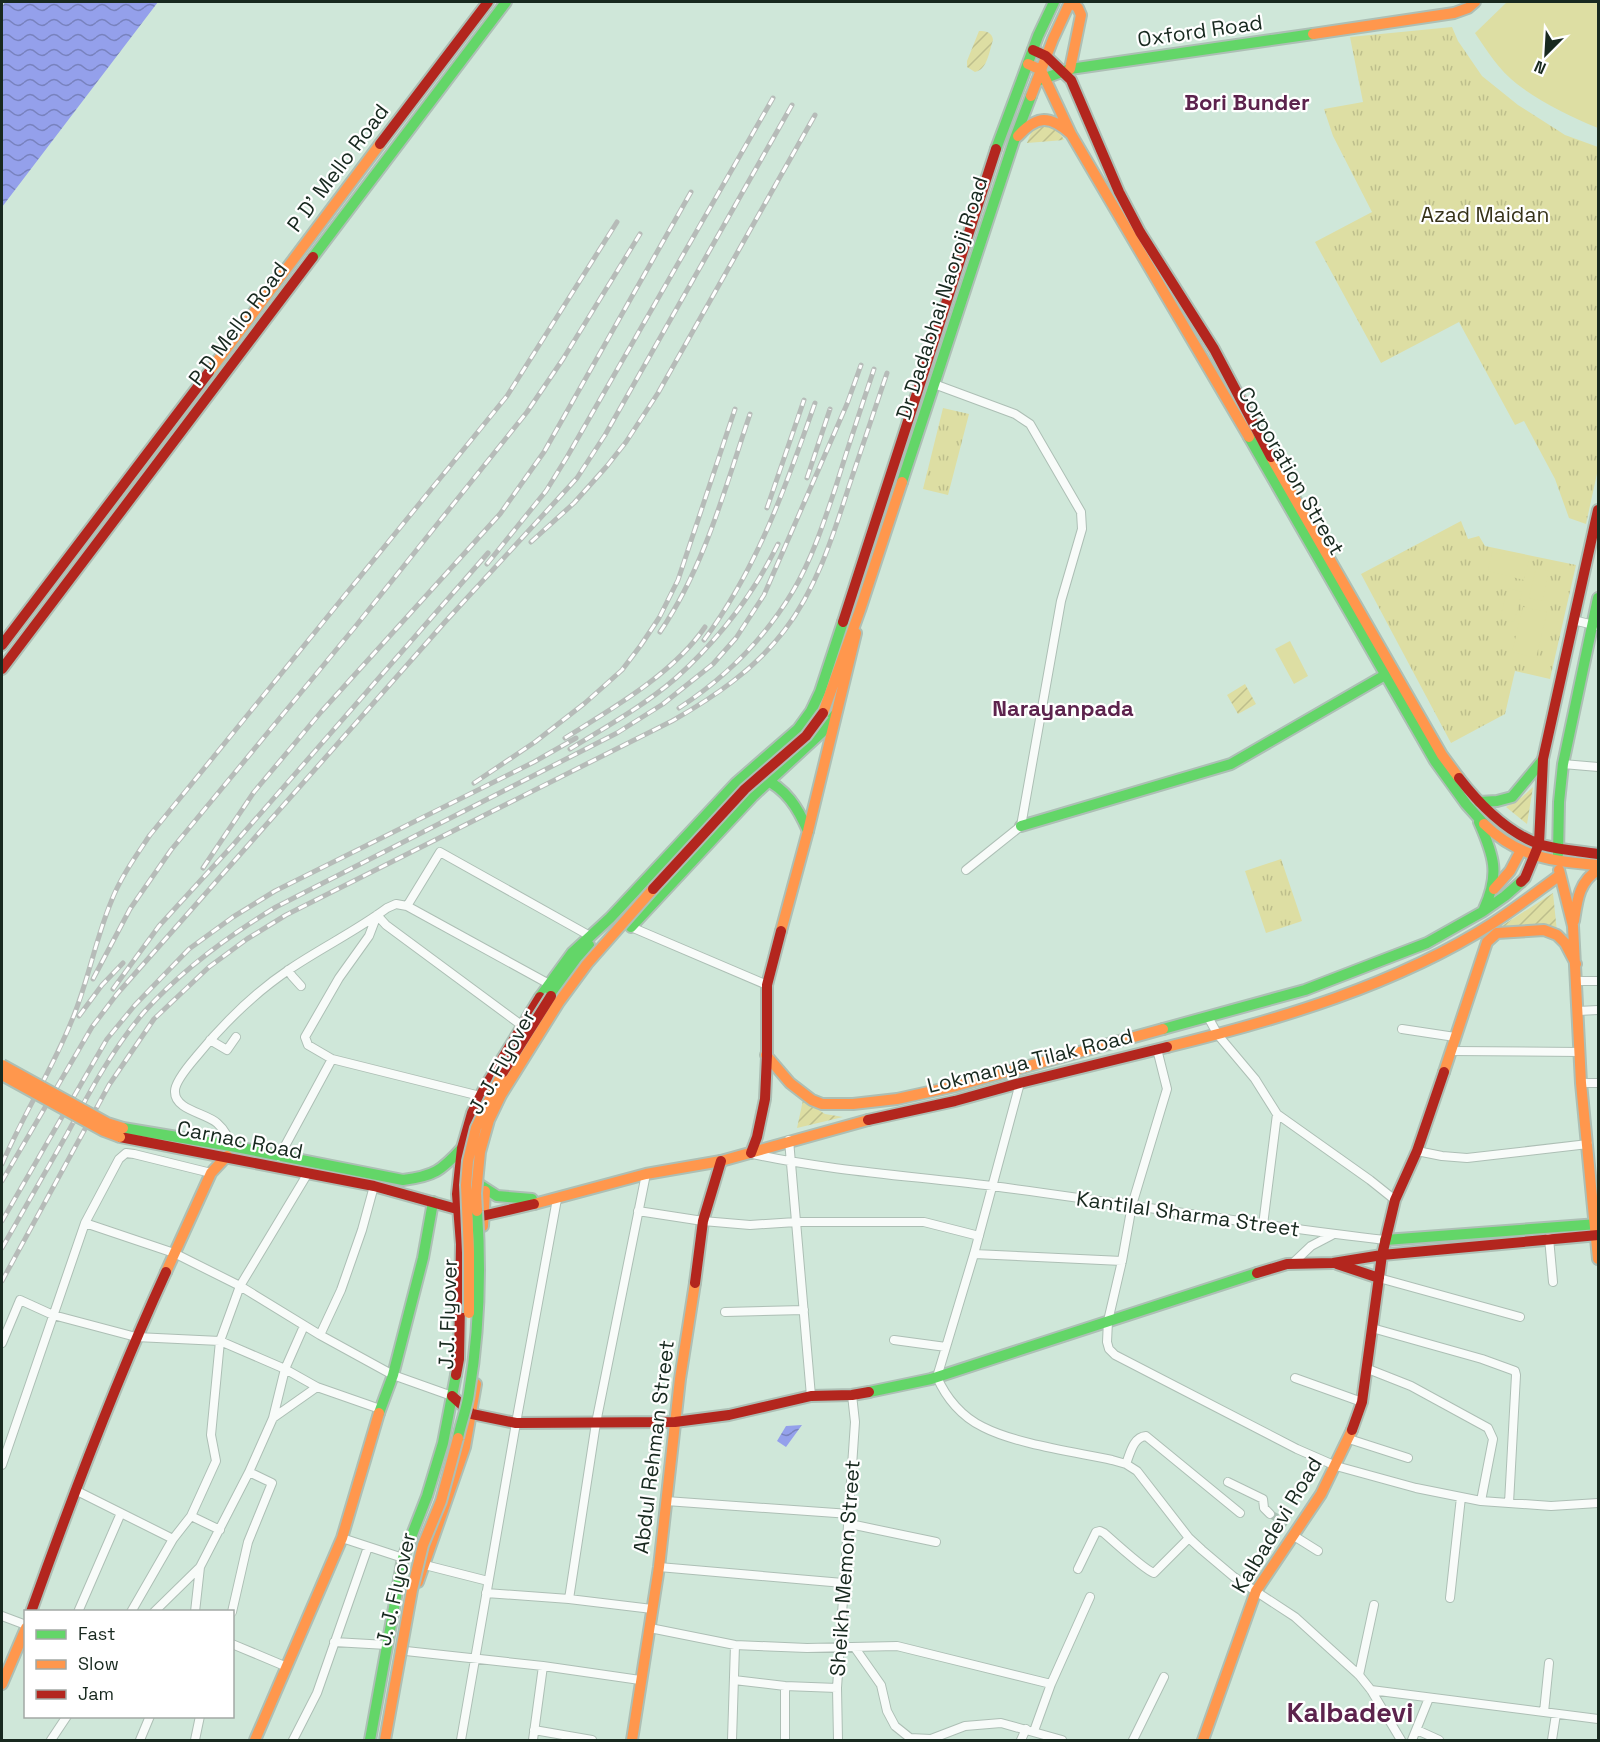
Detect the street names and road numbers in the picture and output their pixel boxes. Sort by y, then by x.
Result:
street label: Oxford Road [1136,8,1264,53]
street label: P D' Mello Road [281,98,394,237]
street label: Dr Dadabhai Naoroji Road [889,173,994,423]
street label: P D Mello Road [182,256,293,391]
street label: Corporation Street [1232,382,1351,560]
street label: J. J. Flyover [462,1005,541,1119]
street label: Lokmanya Tilak Road [924,1022,1136,1099]
street label: Carnac Road [175,1114,305,1165]
street label: Kantilal Sharma Street [1075,1184,1302,1243]
street label: J.J. Flyover [432,1258,463,1370]
street label: Abdul Rehman Street [627,1339,680,1555]
street label: Kalbadevi Road [1225,1452,1328,1598]
street label: Sheikh Memon Street [823,1459,866,1677]
street label: J. J. Flyover [369,1529,422,1648]

